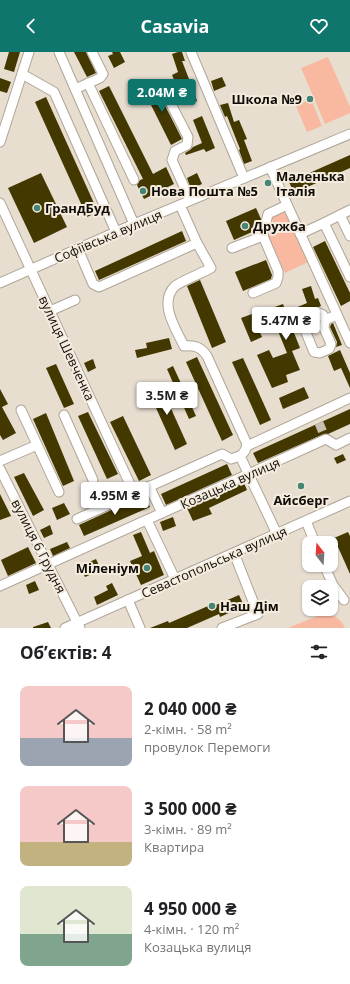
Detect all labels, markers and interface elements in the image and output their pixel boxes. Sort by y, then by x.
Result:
text: Casavia [141,14,209,38]
icon: back [20,15,42,37]
icon: heart [308,15,330,37]
pin: 2.04M ₴ [125,79,199,113]
text: 2.04M ₴ [137,83,187,101]
place label: Школа №9 [231,90,302,108]
marker: Школа №9 [305,94,315,104]
place label: Маленька Італія [276,167,345,200]
marker: Маленька Італія [263,178,273,188]
place label: Нова Пошта №5 [151,182,258,200]
marker: Нова Пошта №5 [138,186,148,196]
place label: ГрандБуд [45,199,110,217]
marker: ГрандБуд [32,203,42,213]
street label: Софіївська вулиця [51,205,165,267]
place label: Дружба [253,217,306,235]
marker: Дружба [240,221,250,231]
street label: вулиця Шевченка [35,293,99,403]
pin: 5.47M ₴ [249,307,323,341]
text: 5.47M ₴ [261,311,311,329]
pin: 3.5M ₴ [134,382,200,416]
text: 3.5M ₴ [146,386,188,404]
street label: Козацька вулиця [177,453,283,513]
marker: Айсберг [296,481,306,491]
pin: 4.95M ₴ [78,482,152,516]
text: 4.95M ₴ [90,486,140,504]
place label: Айсберг [273,491,329,509]
street label: вулиця 6 Грудня [8,496,70,596]
street label: Севастопольська вулиця [138,522,290,602]
north arrow [302,536,338,572]
map controls [302,536,338,616]
place label: Міленіум [76,559,139,577]
marker: Міленіум [142,563,152,573]
button: layers [302,580,338,616]
place label: Наш Дім [220,597,279,615]
marker: Наш Дім [207,601,217,611]
text: Об’єктів: 4 [20,641,112,664]
icon: filters [308,641,330,663]
text: 2 040 000 ₴ [144,697,237,720]
icon: home [52,702,100,750]
text: 2-кімн. · 58 m² [144,720,232,738]
text: провулок Перемоги [144,738,270,756]
text: 3 500 000 ₴ [144,797,237,820]
icon: home [52,802,100,850]
text: 3-кімн. · 89 m² [144,820,232,838]
text: Квартира [144,838,204,856]
text: 4 950 000 ₴ [144,897,237,920]
icon: home [52,902,100,950]
text: 4-кімн. · 120 m² [144,920,239,938]
text: Козацька вулиця [144,938,251,956]

